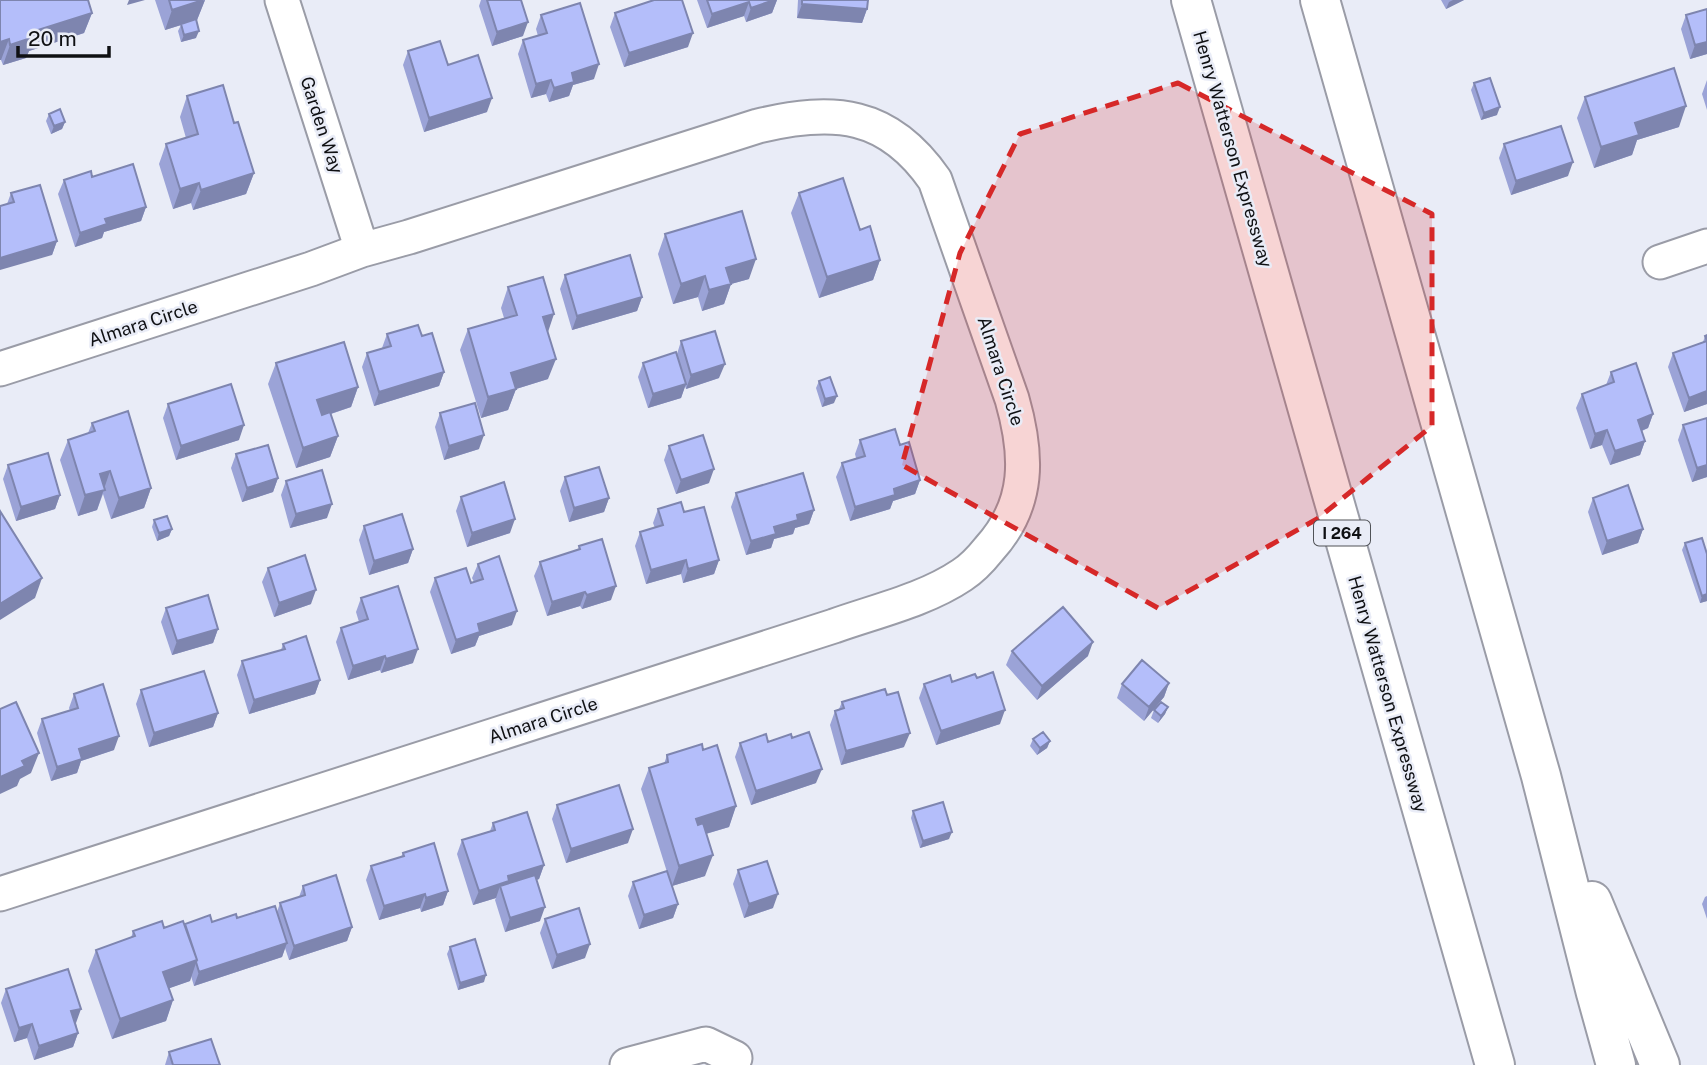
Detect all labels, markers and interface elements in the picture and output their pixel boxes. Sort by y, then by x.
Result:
scale bar [18,14,108,58]
text: 20 m [28,26,77,51]
street label: Henry Watterson Expressway [1189,28,1277,270]
street label: Garden Way [296,74,348,177]
street label: Almara Circle [86,295,200,351]
street label: Almara Circle [973,314,1029,428]
road number: I 264 [1314,520,1370,546]
street label: Henry Watterson Expressway [1344,573,1432,815]
street label: Almara Circle [486,692,600,748]

